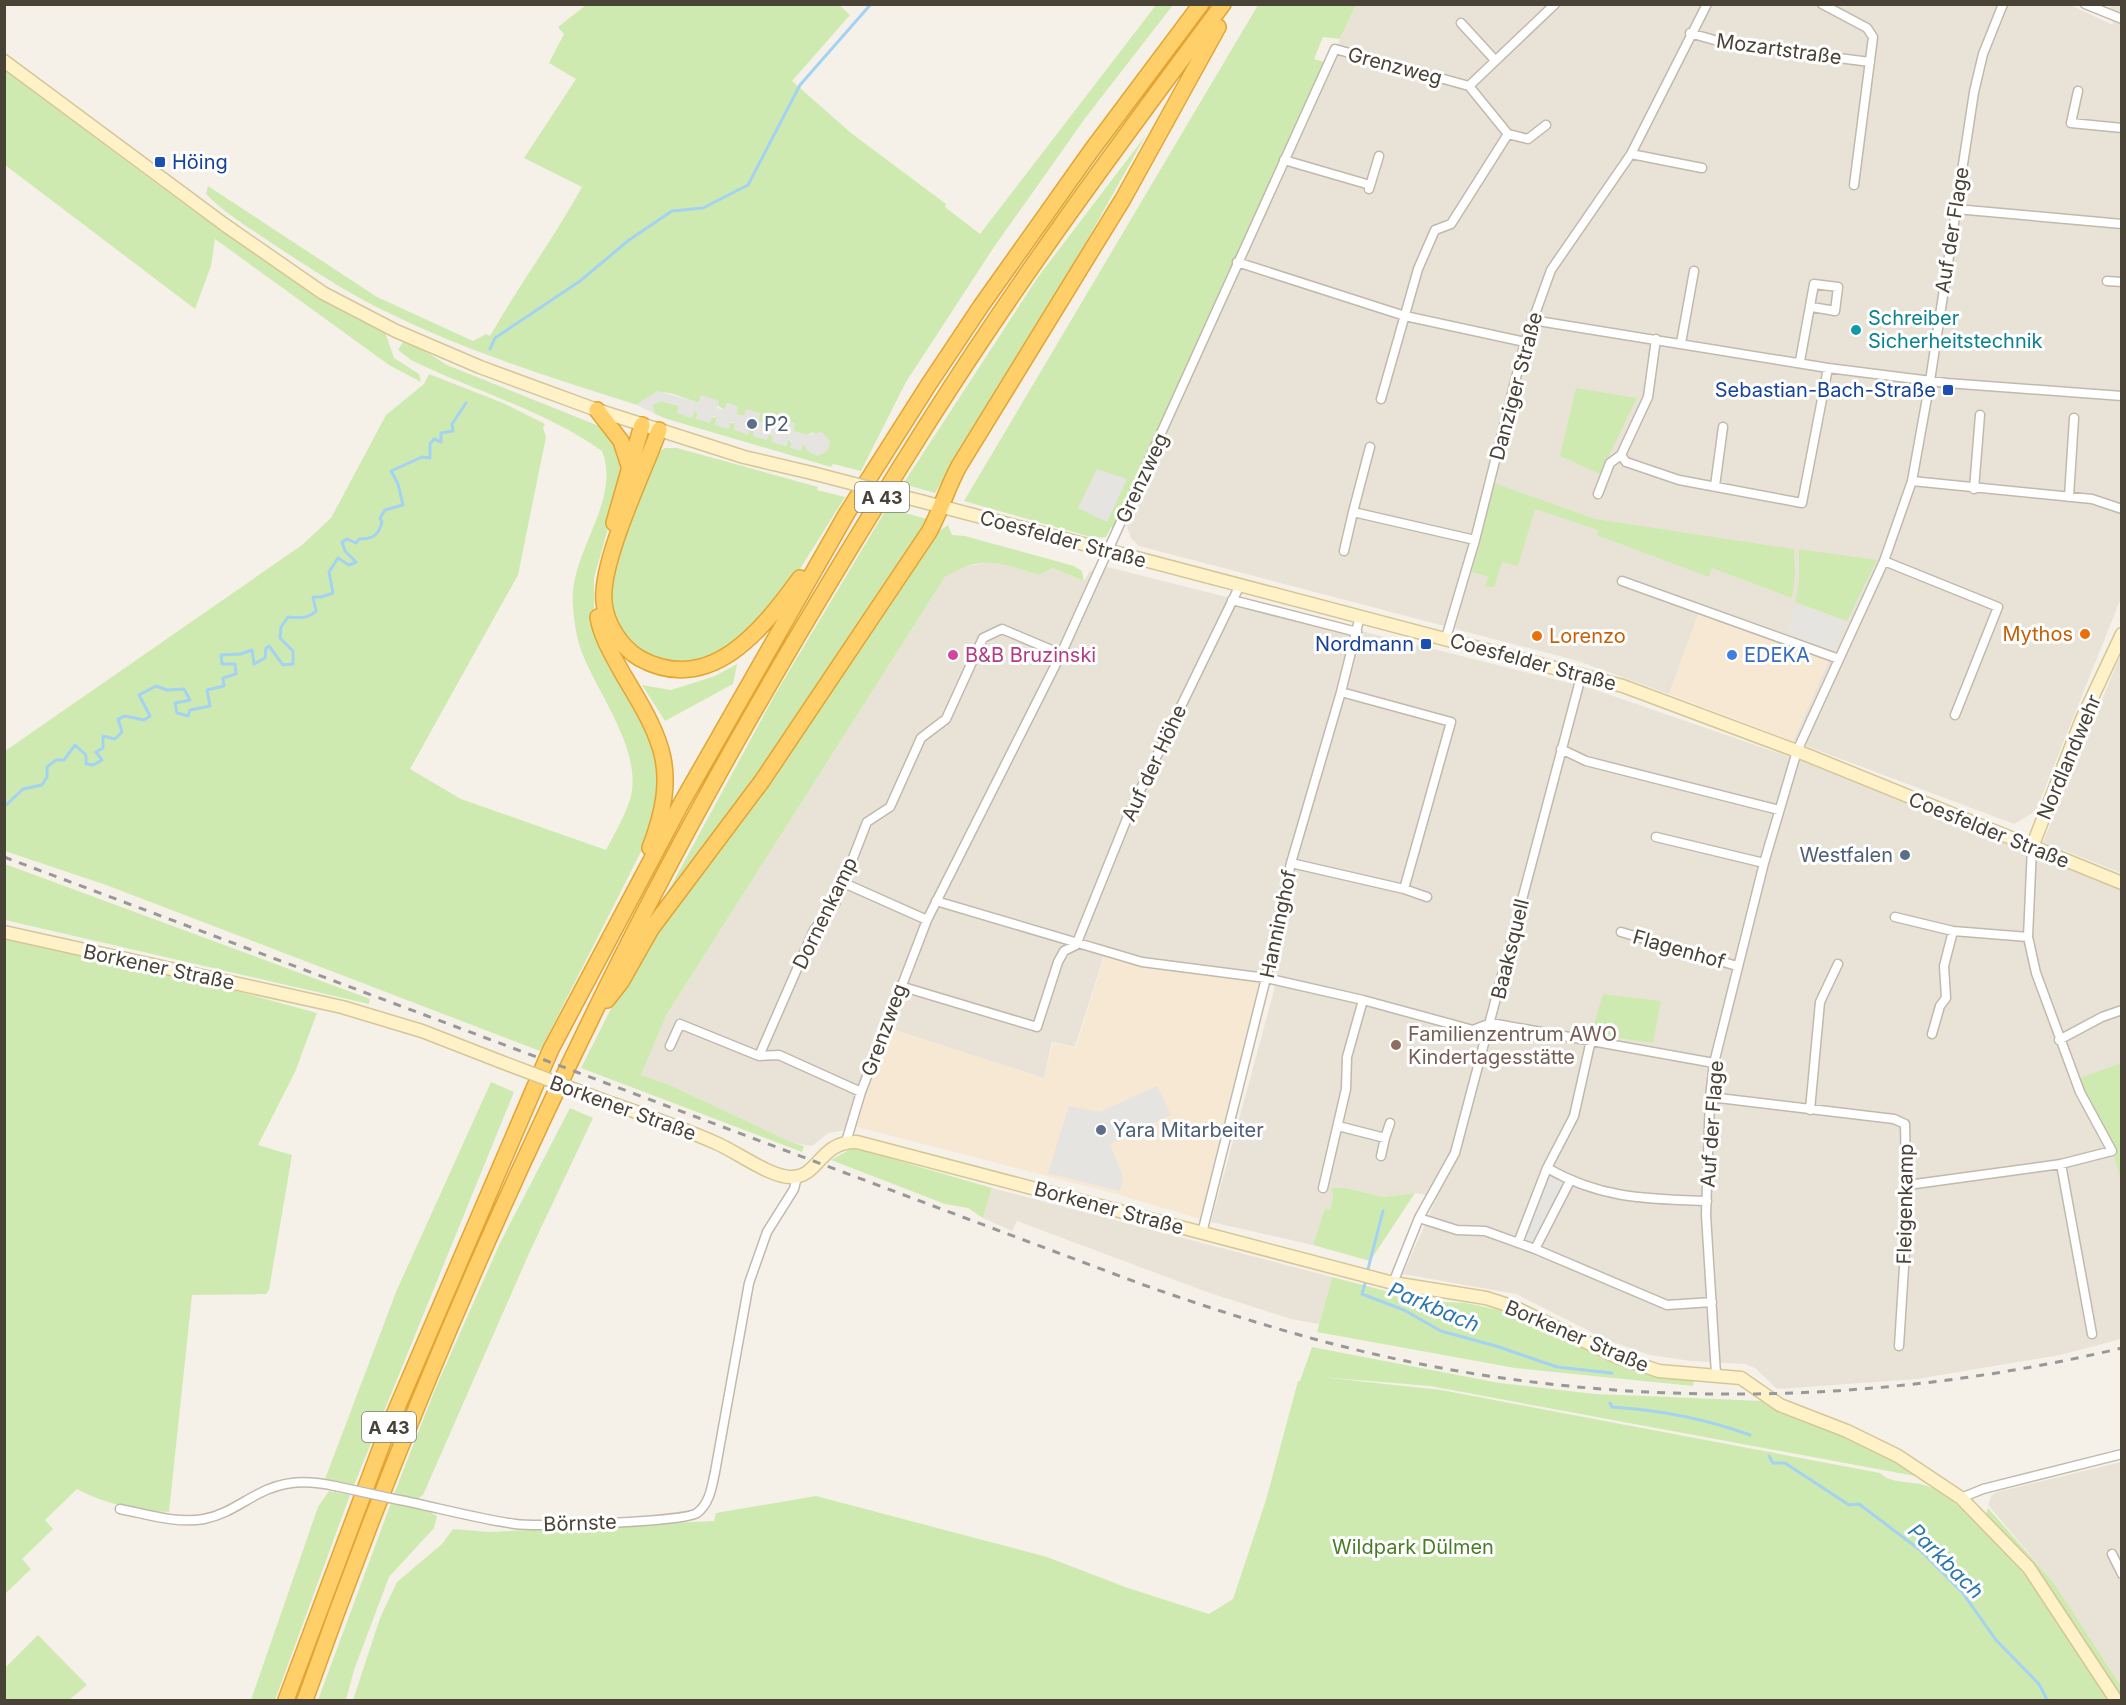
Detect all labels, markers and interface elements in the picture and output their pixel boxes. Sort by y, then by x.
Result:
street label: Mozartstraße [1715,28,1843,70]
street label: Grenzweg [1345,42,1445,90]
place label: Höing [172,150,228,174]
marker: Höing [153,155,167,169]
street label: Auf der Flage [1930,165,1974,295]
place label: Schreiber Sicherheitstechnik [1868,306,2043,353]
street label: Danziger Straße [1485,309,1547,463]
marker: Schreiber Sicherheitstechnik [1849,323,1863,337]
place label: Sebastian-Bach-Straße [1715,378,1936,402]
marker: Sebastian-Bach-Straße [1941,383,1955,397]
place label: P2 [764,412,789,436]
marker: P2 [745,417,759,431]
street label: Grenzweg [1111,429,1173,527]
road number: A 43 [855,482,909,512]
street label: Coesfelder Straße [977,505,1149,573]
place label: Mythos [2002,622,2073,646]
place label: Lorenzo [1549,624,1626,648]
marker: Mythos [2078,627,2092,641]
street label: Coesfelder Straße [1447,628,1619,696]
marker: Lorenzo [1530,629,1544,643]
place label: Nordmann [1315,632,1414,656]
marker: Nordmann [1419,637,1433,651]
place label: B&B Bruzinski [965,643,1096,667]
place label: EDEKA [1744,643,1810,667]
marker: B&B Bruzinski [946,648,960,662]
marker: EDEKA [1725,648,1739,662]
street label: Nordlandwehr [2032,690,2106,823]
street label: Auf der Höhe [1116,701,1192,825]
street label: Coesfelder Straße [1905,787,2073,873]
place label: Westfalen [1799,843,1893,867]
marker: Westfalen [1898,848,1912,862]
street label: Dornenkamp [788,853,862,973]
street label: Hanninghof [1255,867,1301,980]
street label: Baaksquell [1486,896,1534,1002]
street label: Flagenhof [1630,924,1728,974]
street label: Borkener Straße [81,939,237,995]
street label: Grenzweg [856,981,912,1079]
place label: Familienzentrum AWO Kindertagesstätte [1408,1022,1617,1069]
marker: Familienzentrum AWO Kindertagesstätte [1389,1038,1403,1052]
street label: Auf der Flage [1696,1060,1728,1188]
street label: Borkener Straße [547,1070,699,1146]
place label: Yara Mitarbeiter [1113,1118,1264,1142]
marker: Yara Mitarbeiter [1094,1123,1108,1137]
street label: Fleigenkamp [1892,1143,1918,1265]
street label: Borkener Straße [1032,1176,1186,1240]
water label: Parkbach [1385,1277,1483,1337]
street label: Borkener Straße [1501,1295,1653,1377]
road number: A 43 [362,1412,416,1442]
street label: Börnste [543,1510,617,1536]
water label: Parkbach [1903,1518,1989,1604]
park label: Wildpark Dülmen [1332,1535,1494,1559]

